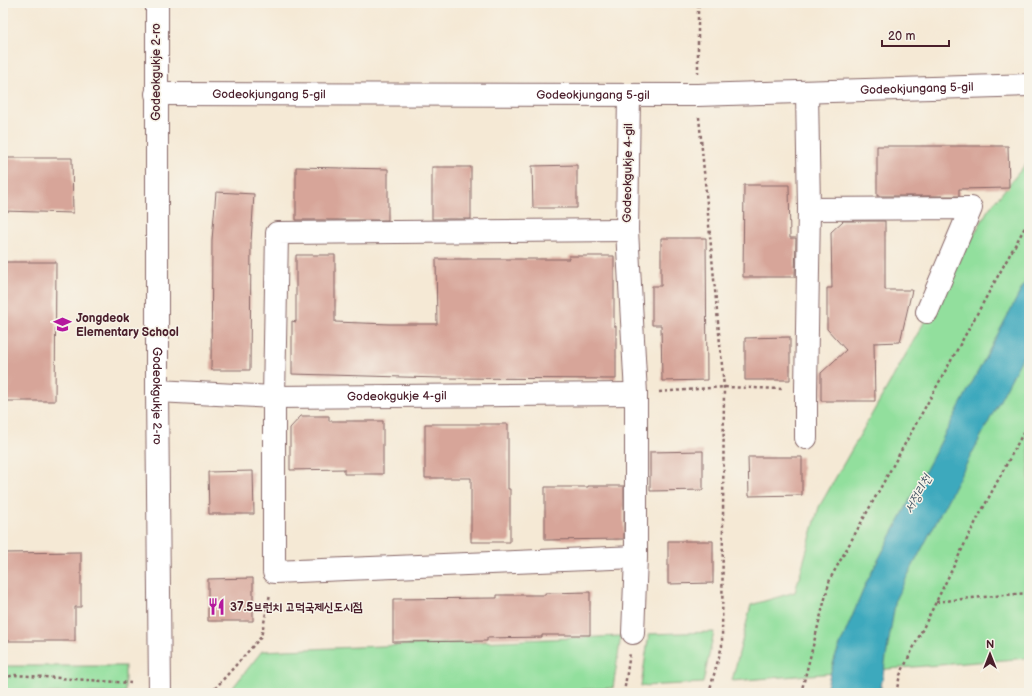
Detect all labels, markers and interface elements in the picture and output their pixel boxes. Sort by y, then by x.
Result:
scale bar [882,22,949,48]
street label: Godeokgukje 2-ro [149,23,164,121]
text: 20 m [888,29,915,44]
street label: Godeokjungang 5-gil [860,79,974,98]
street label: Godeokjungang 5-gil [212,87,326,102]
street label: Godeokjungang 5-gil [536,87,650,102]
street label: Godeokgukje 4-gil [620,123,636,223]
place label: Jongdeok Elementary School [76,311,179,340]
school or university icon: Jongdeok Elementary School [53,315,73,335]
street label: Godeokgukje 2-ro [149,347,165,445]
street label: Godeokgukje 4-gil [347,388,447,404]
water label: 서정리천 [901,470,936,516]
restaurant icon: 37.5브런치 고덕국제신도시점 [207,597,227,617]
place label: 37.5브런치 고덕국제신도시점 [230,600,363,615]
north arrow [970,634,1010,674]
text: N [986,638,994,651]

